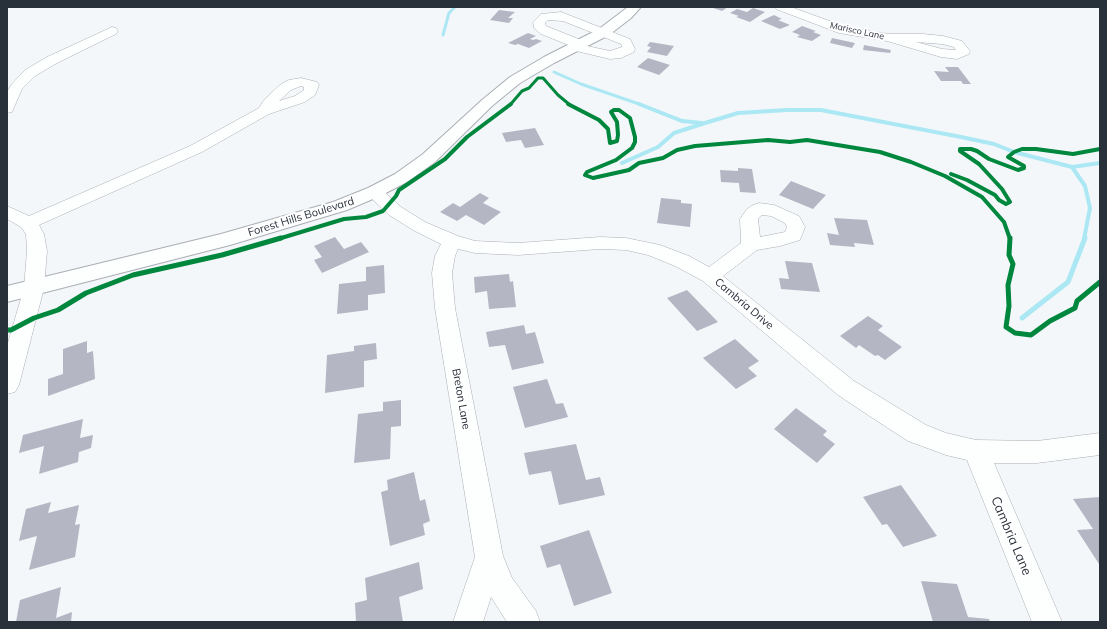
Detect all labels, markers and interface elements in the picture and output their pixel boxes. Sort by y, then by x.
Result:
street label: Marisco Lane [829,20,885,42]
street label: Forest Hills Boulevard [246,195,356,239]
street label: Cambria Drive [712,276,776,332]
street label: Breton Lane [449,367,473,431]
street label: Cambria Lane [987,494,1035,578]

